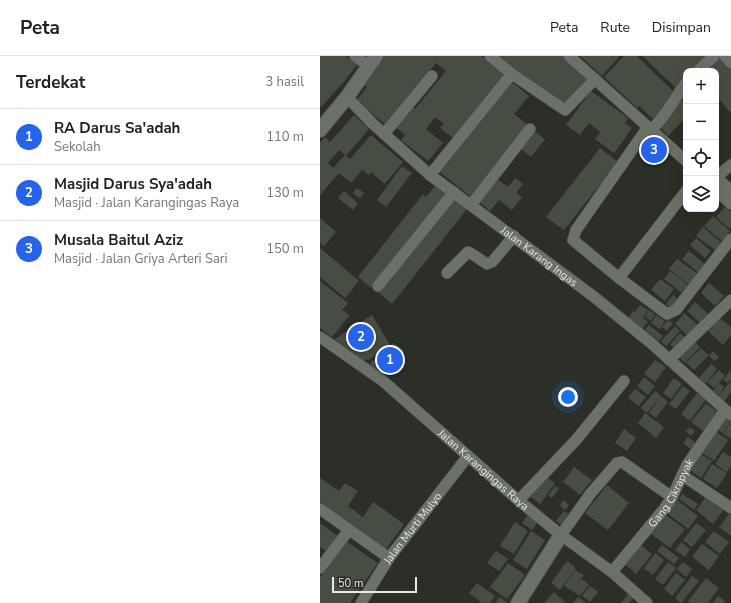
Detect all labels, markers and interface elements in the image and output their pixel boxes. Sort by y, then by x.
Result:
text: Peta [20,15,60,41]
text: Peta [550,18,578,37]
text: Rute [600,18,630,37]
text: Disimpan [652,18,711,37]
map controls [683,68,719,212]
button: + [683,68,719,104]
text: Terdekat [16,71,85,94]
text: 3 hasil [265,73,304,91]
button: − [683,104,719,140]
text: RA Darus Sa'adah [54,118,180,138]
text: 1 [25,128,33,146]
text: 110 m [266,128,304,146]
pin: 3 [641,135,667,165]
text: Sekolah [54,138,101,156]
button: locate [683,140,719,176]
text: Masjid Darus Sya'adah [54,174,212,194]
button: layers [683,176,719,212]
text: 2 [25,184,33,202]
text: 130 m [266,184,304,202]
text: Masjid · Jalan Karangingas Raya [54,194,239,212]
street label: Jalan Karang Ingas [497,222,580,290]
text: Musala Baitul Aziz [54,230,183,250]
text: 3 [25,240,33,258]
text: 150 m [266,240,304,258]
text: Masjid · Jalan Griya Arteri Sari [54,250,227,268]
pin: 2 [348,322,374,352]
pin: 1 [377,345,403,375]
your location [558,387,578,407]
street label: Jalan Karangingas Raya [434,425,532,514]
street label: Gang Cikrapyak [645,455,698,531]
street label: Jalan Murti Mulyo [380,489,445,568]
scale bar [332,575,417,594]
text: 50 m [338,576,363,591]

